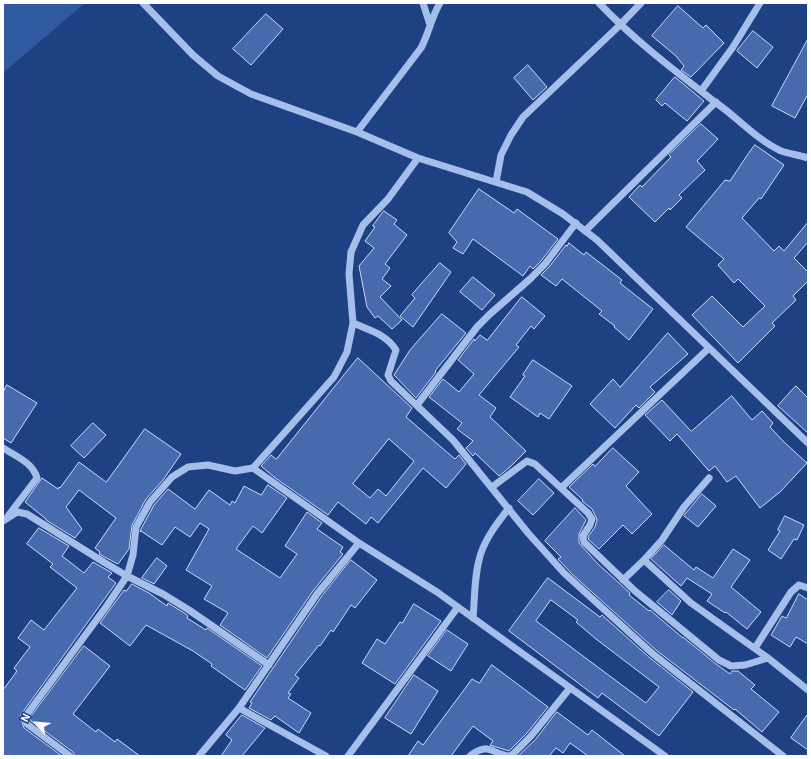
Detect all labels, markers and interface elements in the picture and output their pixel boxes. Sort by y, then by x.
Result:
north arrow [16,703,56,743]
text: N [17,711,33,724]

